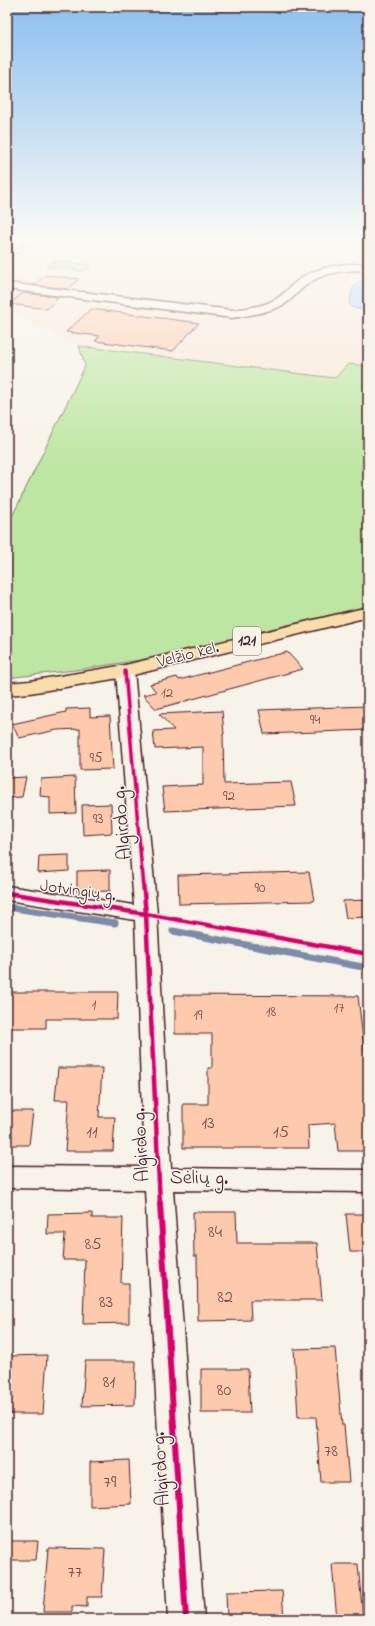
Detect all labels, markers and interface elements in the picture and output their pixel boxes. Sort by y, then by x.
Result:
road number: 121 [233,627,261,655]
street label: Velžio kel. [153,635,222,675]
house number: 12 [161,682,174,704]
house number: 94 [310,709,320,731]
house number: 95 [89,747,103,769]
street label: Algirdo g. [105,785,142,861]
house number: 92 [223,785,236,807]
house number: 93 [93,808,103,830]
street label: Jotvingių g. [38,873,118,911]
house number: 90 [255,877,266,899]
house number: 1 [92,994,97,1016]
house number: 17 [334,997,344,1019]
house number: 18 [266,1001,277,1023]
house number: 19 [193,1004,203,1026]
street label: Algirdo g. [126,1107,159,1183]
house number: 13 [201,1111,215,1137]
house number: 11 [86,1120,98,1146]
house number: 15 [273,1120,289,1146]
street label: Sėlių g. [170,1164,228,1195]
house number: 84 [208,1220,223,1246]
house number: 85 [84,1232,102,1258]
house number: 82 [217,1285,233,1311]
house number: 83 [99,1290,113,1316]
house number: 81 [103,1370,116,1396]
house number: 80 [217,1378,231,1404]
street label: Algirdo g. [145,1431,180,1507]
house number: 78 [324,1439,338,1465]
house number: 79 [104,1470,117,1496]
house number: 77 [68,1560,83,1586]

